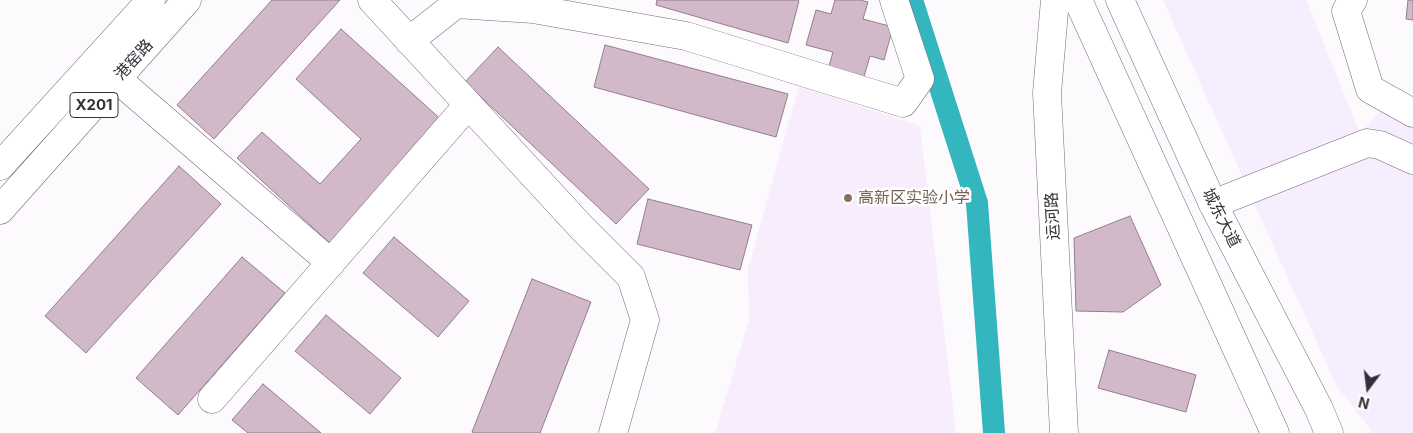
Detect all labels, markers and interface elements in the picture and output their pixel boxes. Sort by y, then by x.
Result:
street label: 港窑路 [111,36,157,84]
road number: X201 [70,92,118,118]
street label: 城东大道 [1198,185,1244,251]
place label: 高新区实验小学 [858,188,970,208]
marker: 高新区实验小学 [842,192,854,204]
street label: 运河路 [1042,192,1064,240]
north arrow [1343,363,1393,413]
text: N [1357,393,1371,413]

